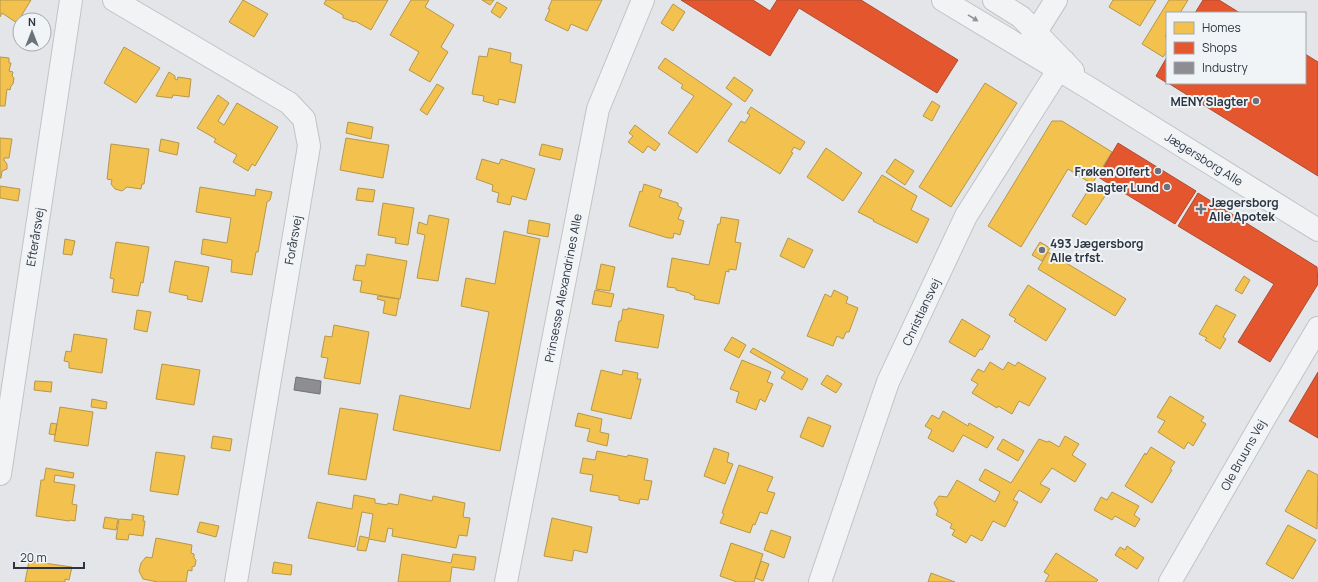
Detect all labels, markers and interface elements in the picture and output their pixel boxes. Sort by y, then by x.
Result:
north arrow [12,12,52,52]
legend [1166,12,1306,84]
text: N [28,14,36,29]
one-way arrow [968,14,978,22]
text: Homes [1202,19,1241,36]
text: Shops [1202,39,1237,56]
text: Industry [1202,59,1248,76]
place label: MENY Slagter [1170,93,1248,110]
marker: MENY Slagter [1251,96,1261,106]
street label: Jægersborg Alle [1162,128,1246,190]
place label: Frøken Olfert [1074,163,1150,180]
marker: Frøken Olfert [1153,166,1163,176]
place label: Slagter Lund [1085,179,1159,196]
marker: Slagter Lund [1162,182,1172,192]
place label: Jægersborg Alle Apotek [1209,194,1279,225]
marker: Jægersborg Alle Apotek [1196,204,1206,214]
street label: Efterårsvej [22,206,48,268]
street label: Prinsesse Alexandrines Alle [540,212,586,364]
street label: Forårsvej [280,214,306,266]
place label: 493 Jægersborg Alle trfst. [1050,235,1144,266]
marker: 493 Jægersborg Alle trfst. [1037,245,1047,255]
street label: Christiansvej [898,276,944,348]
street label: Ole Bruuns Vej [1216,416,1270,494]
scale bar [14,544,84,570]
text: 20 m [20,549,47,566]

